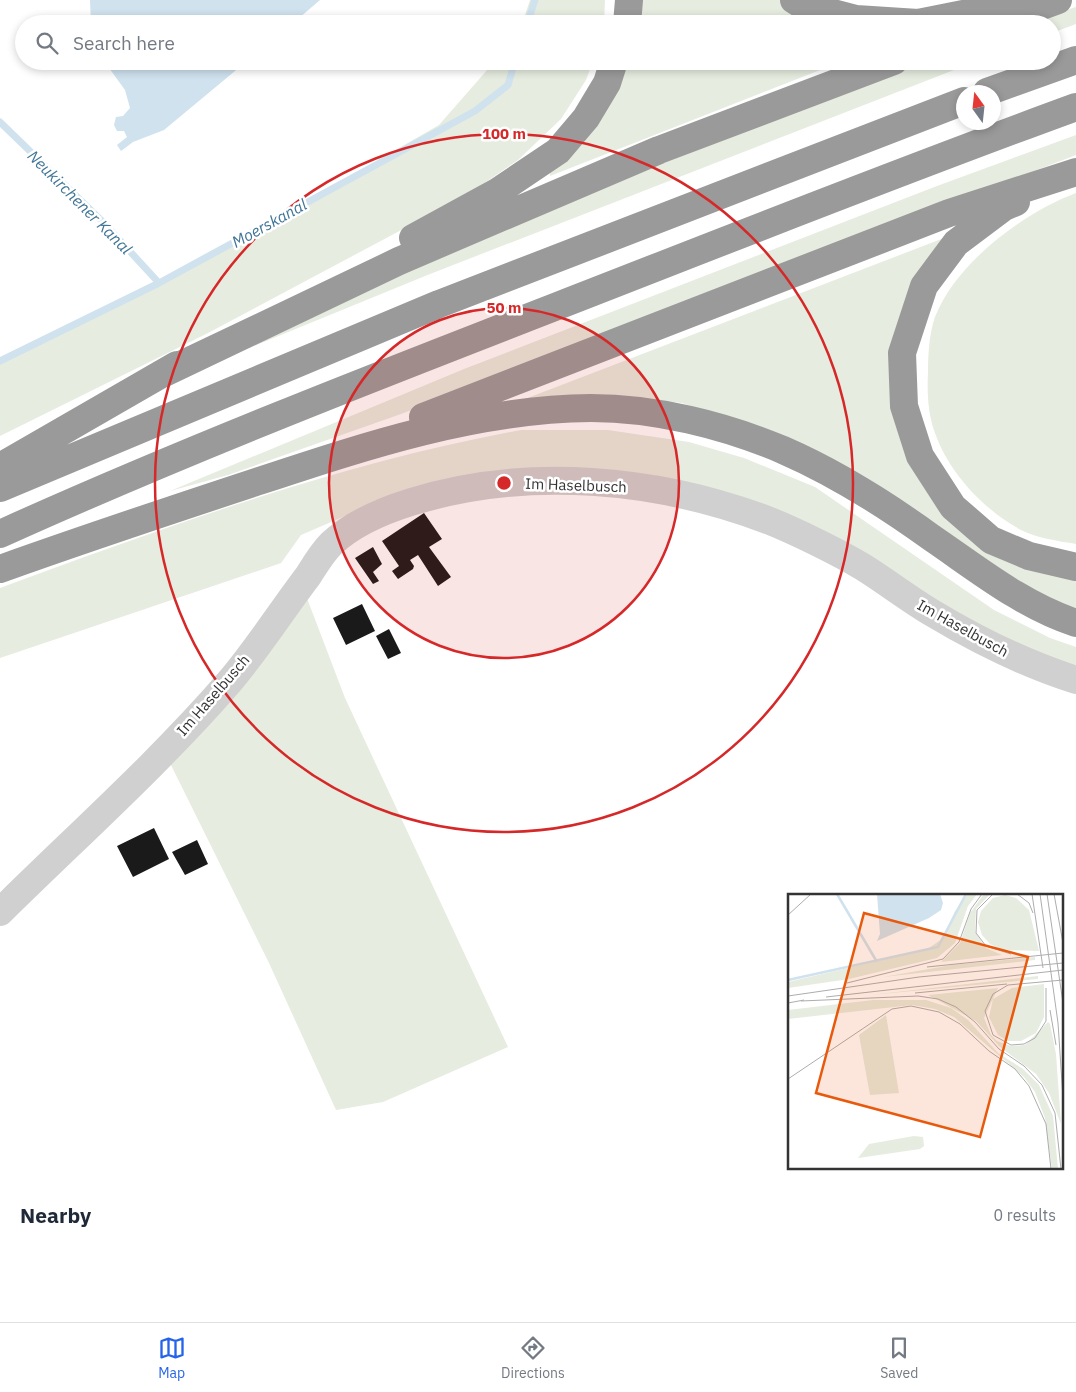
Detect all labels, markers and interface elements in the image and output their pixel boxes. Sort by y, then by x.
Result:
search box [15,15,1061,70]
icon: search [33,29,61,57]
text: Search here [73,31,175,55]
north arrow [956,85,1001,130]
text: 100 m [482,124,526,143]
water label: Neukirchener Kanal [24,146,137,259]
water label: Moerskanal [228,194,311,252]
text: 50 m [487,298,521,317]
centre of rings [495,474,513,492]
street label: Im Haselbusch [525,474,627,496]
street label: Im Haselbusch [914,595,1012,661]
street label: Im Haselbusch [173,650,253,740]
inset map [788,894,1064,1170]
text: Nearby [20,1201,91,1229]
text: 0 results [993,1205,1056,1225]
tab: Map [158,1334,186,1382]
tab: Directions [501,1334,565,1382]
tab: Saved [880,1334,918,1382]

